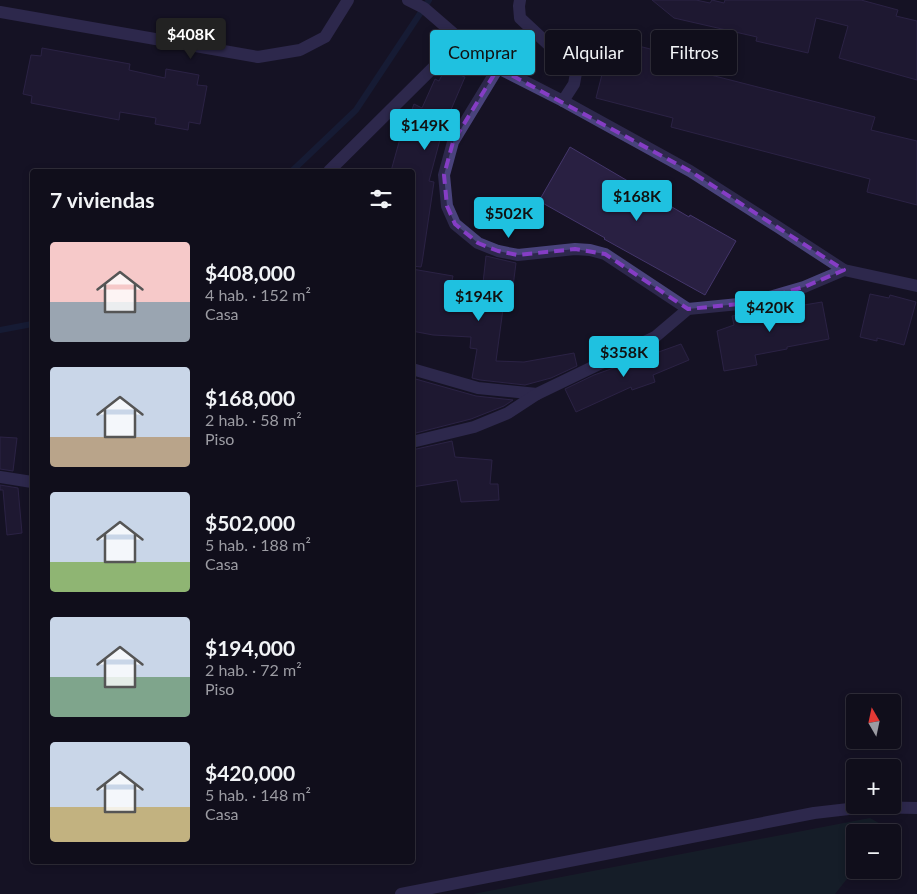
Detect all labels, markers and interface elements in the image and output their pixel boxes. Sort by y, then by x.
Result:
pin: $408K [156,18,226,60]
text: $408K [167,24,215,43]
chip: Comprar [430,30,535,75]
chip: Alquilar [545,30,641,75]
chip: Filtros [651,30,737,75]
pin: $149K [390,108,460,151]
text: $149K [401,115,449,134]
pin: $168K [602,180,672,222]
icon: filters [367,185,395,213]
text: $168K [613,186,661,205]
text: 7 viviendas [50,187,155,212]
pin: $502K [474,196,544,239]
text: $502K [485,203,533,222]
text: $408,000 [205,260,295,285]
icon: home [90,262,150,322]
pin: $194K [444,280,514,322]
text: 4 hab. · 152 m² [205,285,311,304]
text: $194K [455,286,503,305]
pin: $420K [735,290,805,333]
text: $420K [746,297,794,316]
text: Casa [205,304,239,323]
pin: $358K [589,336,659,378]
text: $358K [600,342,648,361]
text: $168,000 [205,385,295,410]
icon: home [90,387,150,447]
text: 2 hab. · 58 m² [205,410,302,429]
text: Piso [205,429,234,448]
text: $502,000 [205,510,295,535]
icon: home [90,512,150,572]
text: 5 hab. · 188 m² [205,535,311,554]
text: Casa [205,554,239,573]
text: $194,000 [205,635,295,660]
icon: home [90,637,150,697]
text: 2 hab. · 72 m² [205,660,302,679]
text: Piso [205,679,234,698]
north arrow [846,694,901,749]
map controls [846,694,901,879]
button: + [846,759,901,814]
text: $420,000 [205,760,295,785]
icon: home [90,762,150,822]
text: 5 hab. · 148 m² [205,785,311,804]
text: Casa [205,804,239,823]
button: − [846,824,901,879]

